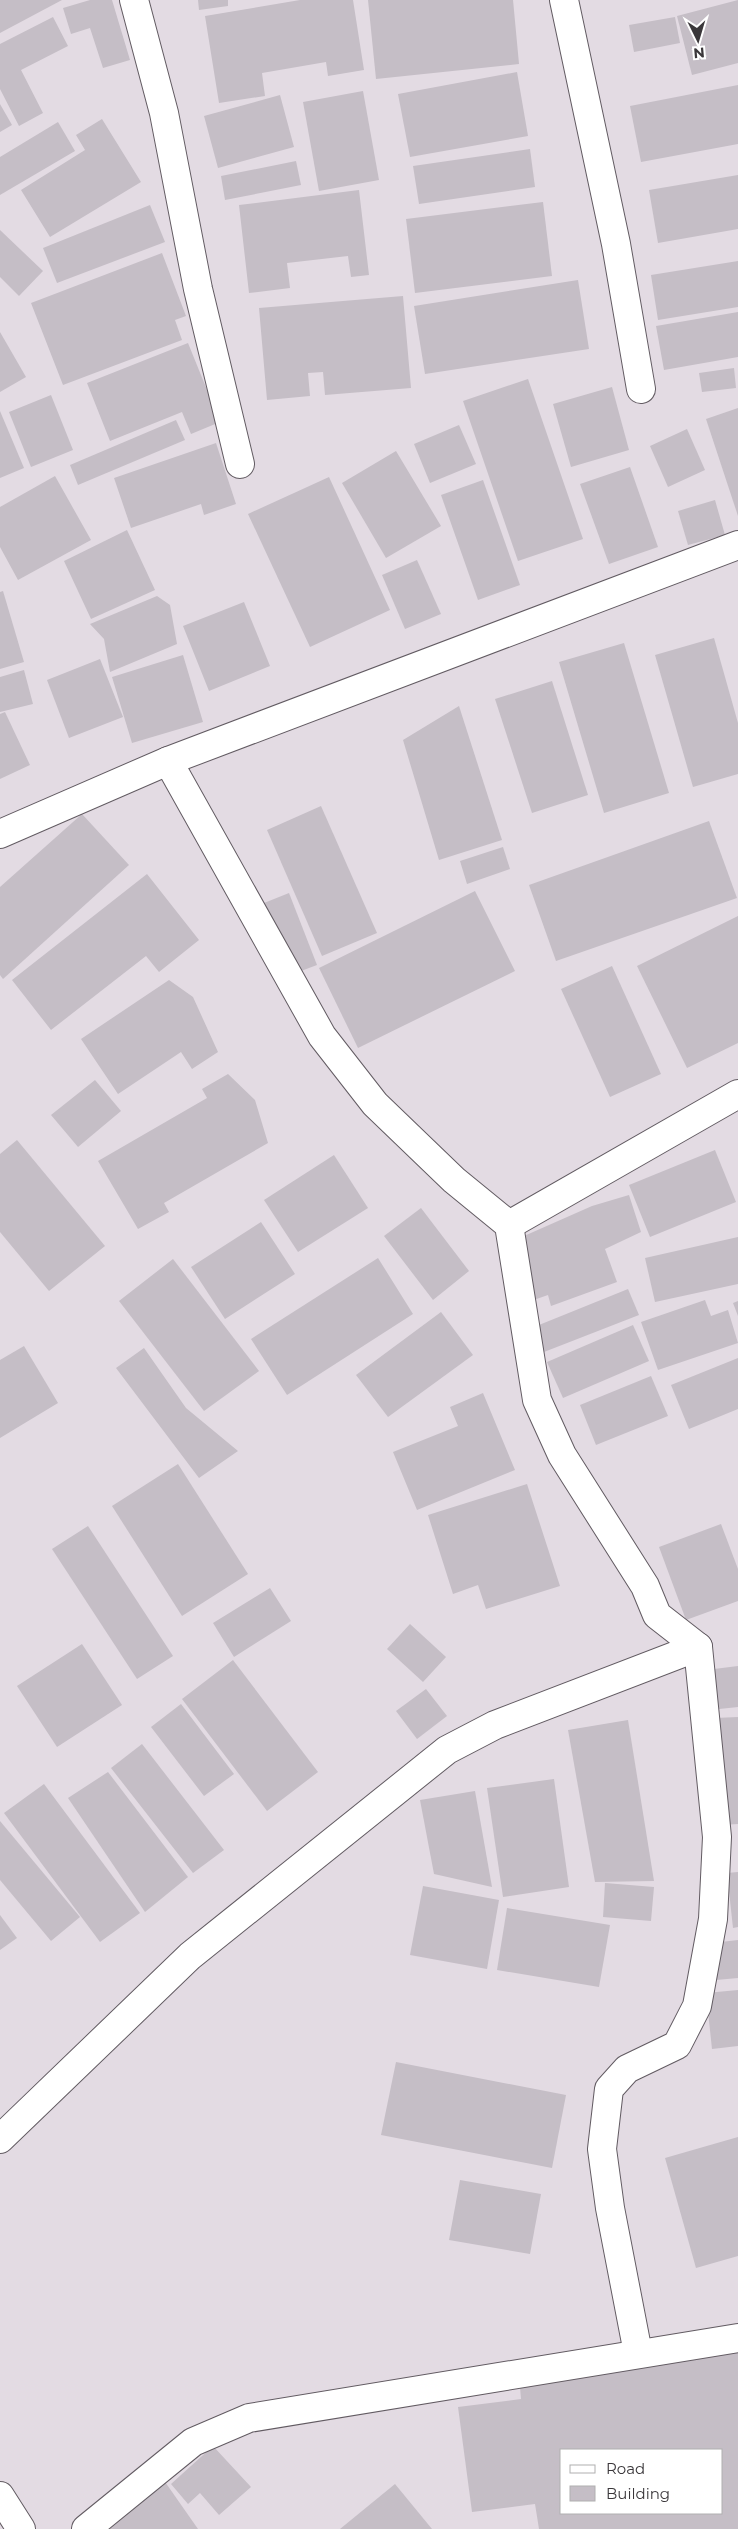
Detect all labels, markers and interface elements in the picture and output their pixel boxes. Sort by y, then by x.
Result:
north arrow [673,15,723,65]
text: N [693,43,706,62]
legend [560,2449,723,2514]
text: Road [606,2459,645,2478]
text: Building [606,2484,670,2503]

